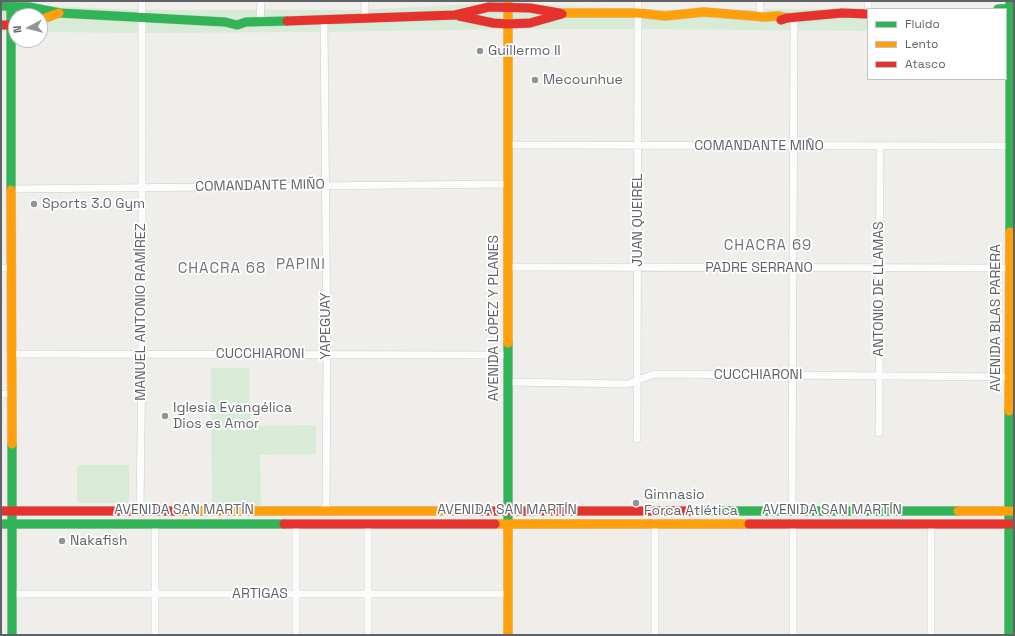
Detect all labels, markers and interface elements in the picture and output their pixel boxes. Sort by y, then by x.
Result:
north arrow [8,8,48,48]
legend [867,8,1007,80]
text: Fluido [905,16,940,32]
text: N [10,25,24,34]
text: Lento [905,36,939,52]
place label: Guillermo II [488,43,561,59]
marker: Guillermo II [475,46,485,56]
text: Atasco [905,56,946,72]
place label: Mecounhue [543,72,623,88]
marker: Mecounhue [530,75,540,85]
street label: COMANDANTE MIÑO [694,138,824,154]
street label: JUAN QUEIREL [630,173,646,267]
street label: COMANDANTE MIÑO [195,176,325,196]
place label: Sports 3.0 Gym [42,196,145,212]
marker: Sports 3.0 Gym [29,199,39,209]
street label: ANTONIO DE LLAMAS [871,221,887,357]
street label: MANUEL ANTONIO RAMÍREZ [133,223,149,401]
street label: AVENIDA LÓPEZ Y PLANES [486,235,502,401]
district label: CHACRA 69 [724,237,812,255]
street label: AVENIDA BLAS PARERA [988,244,1004,392]
district label: PAPINI [276,256,326,274]
district label: CHACRA 68 [178,260,266,278]
street label: PADRE SERRANO [705,260,813,276]
street label: YAPEGUAY [318,292,334,360]
street label: CUCCHIARONI [216,346,304,362]
street label: CUCCHIARONI [714,367,802,383]
place label: Iglesia Evangélica Dios es Amor [173,400,292,432]
marker: Iglesia Evangélica Dios es Amor [160,411,170,421]
place label: Gimnasio Forca Atlética [644,487,738,520]
marker: Gimnasio Forca Atlética [631,498,641,508]
street label: AVENIDA SAN MARTÍN [114,502,254,518]
street label: AVENIDA SAN MARTÍN [437,502,577,518]
street label: AVENIDA SAN MARTÍN [762,502,902,518]
place label: Nakafish [70,533,128,549]
marker: Nakafish [57,536,67,546]
street label: ARTIGAS [232,586,288,602]

